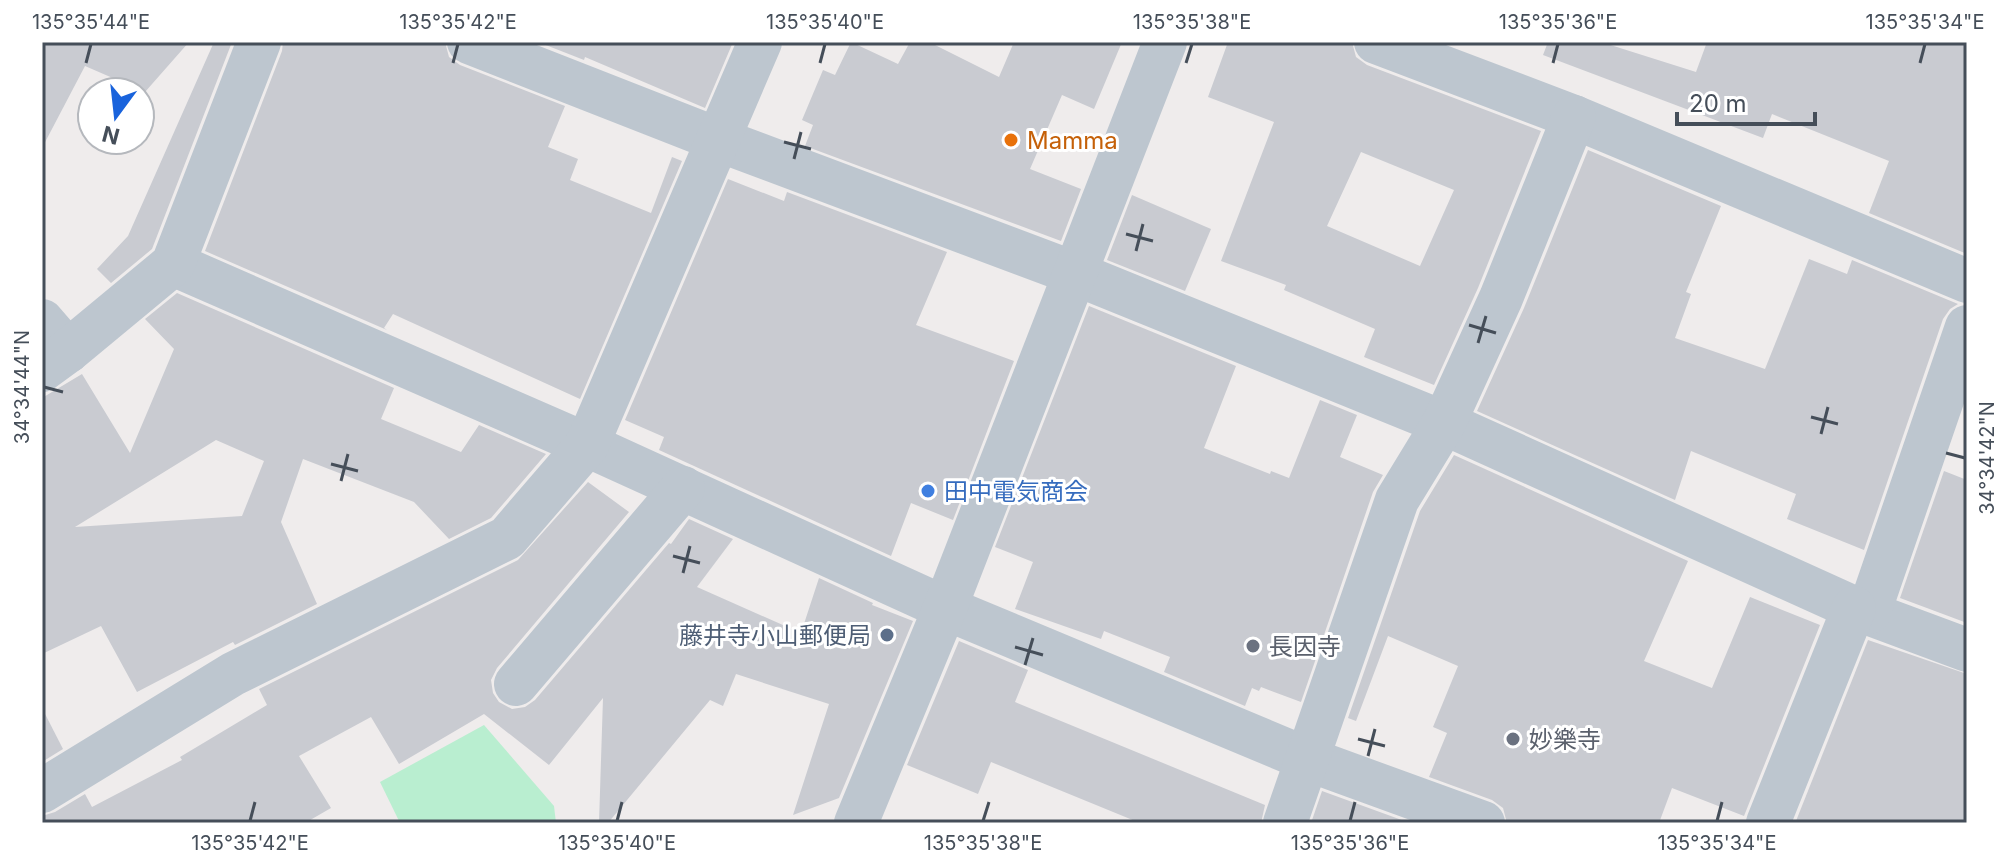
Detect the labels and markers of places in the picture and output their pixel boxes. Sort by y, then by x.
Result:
place label: Mamma [1027,126,1118,155]
marker: Mamma [1002,131,1020,149]
place label: 田中電気商会 [944,477,1088,506]
marker: 田中電気商会 [919,482,937,500]
place label: 藤井寺小山郵便局 [679,621,871,650]
marker: 藤井寺小山郵便局 [878,626,896,644]
place label: 長因寺 [1269,632,1341,661]
marker: 長因寺 [1244,637,1262,655]
place label: 妙樂寺 [1529,725,1601,754]
marker: 妙樂寺 [1504,730,1522,748]

